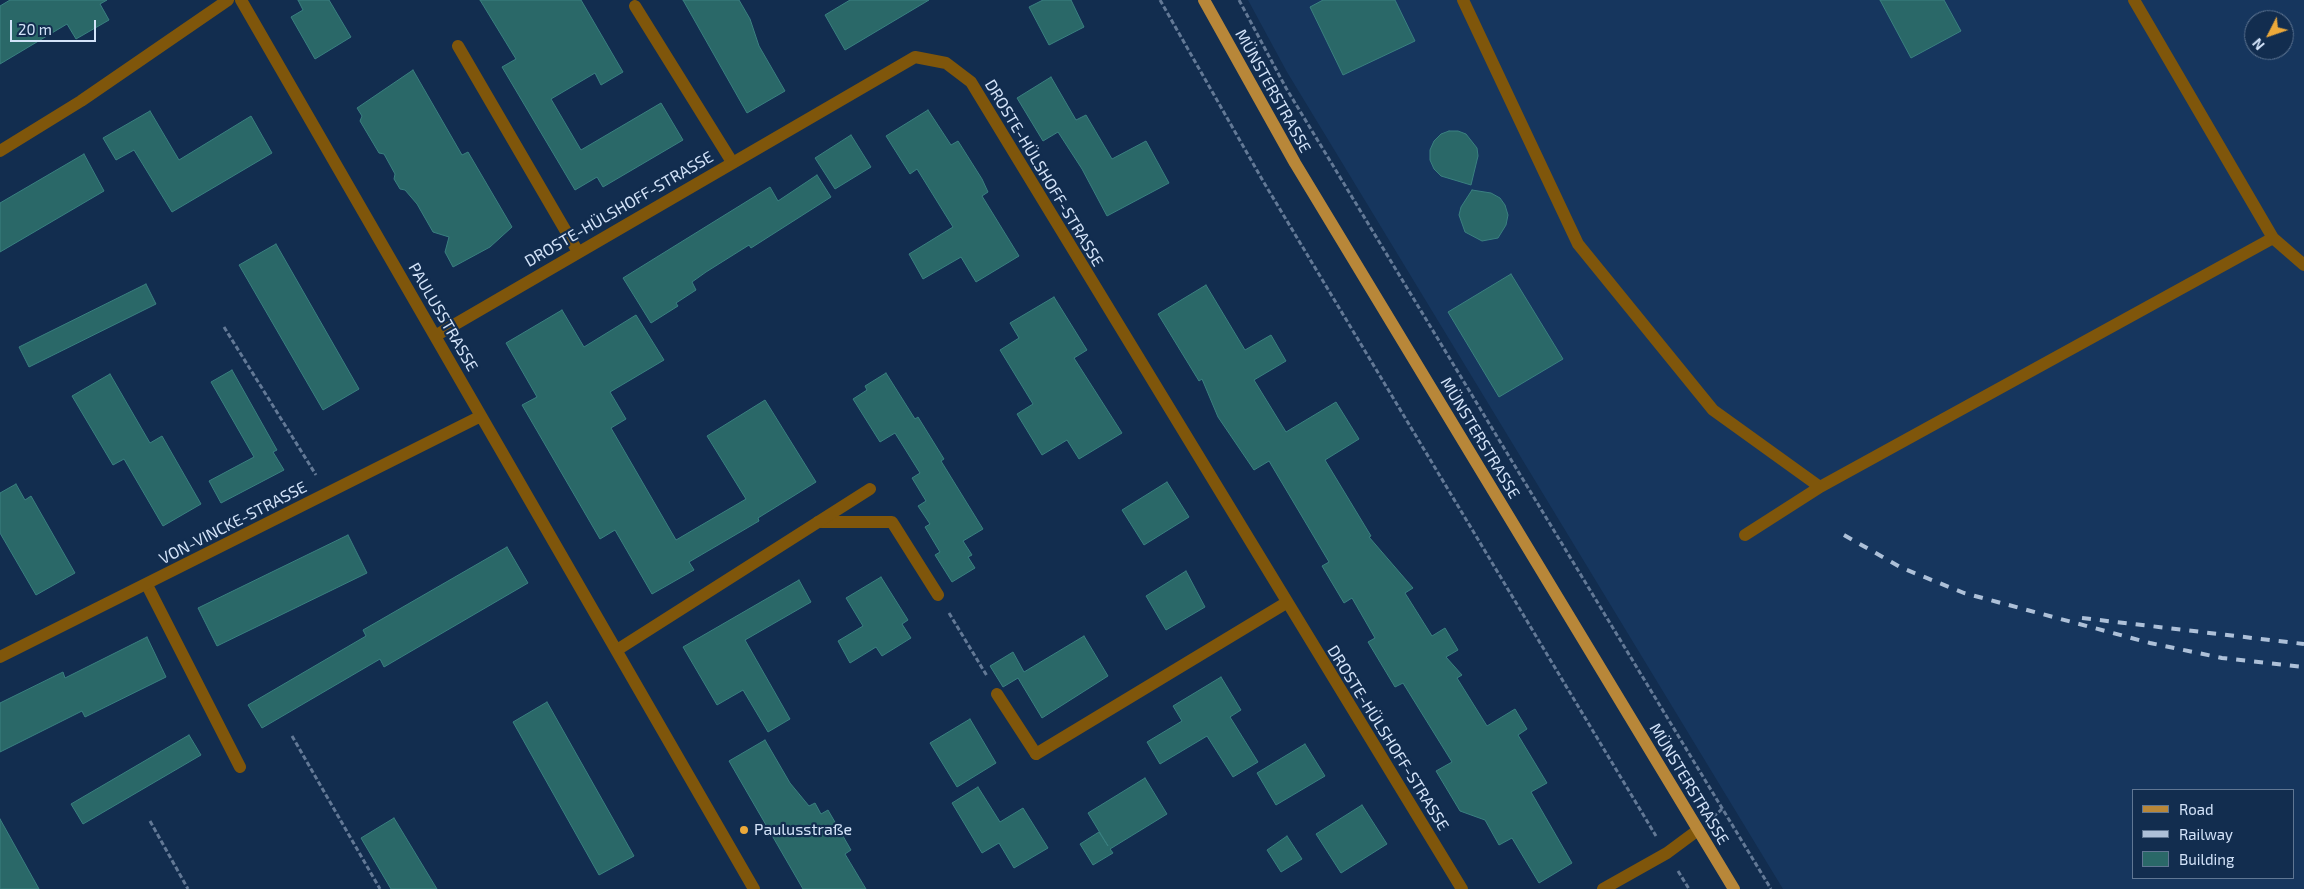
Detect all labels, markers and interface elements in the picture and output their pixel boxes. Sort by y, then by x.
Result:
scale bar [12,10,99,42]
north arrow [2244,10,2294,60]
text: 20 m [18,20,52,38]
street label: MÜNSTERSTRASSE [1231,26,1315,156]
text: N [2248,35,2268,54]
street label: DROSTE-HÜLSHOFF-STRASSE [981,76,1107,270]
street label: DROSTE-HÜLSHOFF-STRASSE [521,147,717,271]
street label: PAULUSSTRASSE [404,259,482,375]
street label: MÜNSTERSTRASSE [1436,374,1524,502]
street label: VON-VINCKE-STRASSE [156,477,310,569]
street label: DROSTE-HÜLSHOFF-STRASSE [1323,642,1453,834]
street label: MÜNSTERSTRASSE [1645,720,1733,848]
legend [2132,789,2294,879]
text: Road [2179,800,2214,818]
place label: Paulusstraße [754,820,852,840]
marker: Paulusstraße [738,824,750,836]
text: Railway [2179,825,2233,843]
text: Building [2179,850,2234,868]

